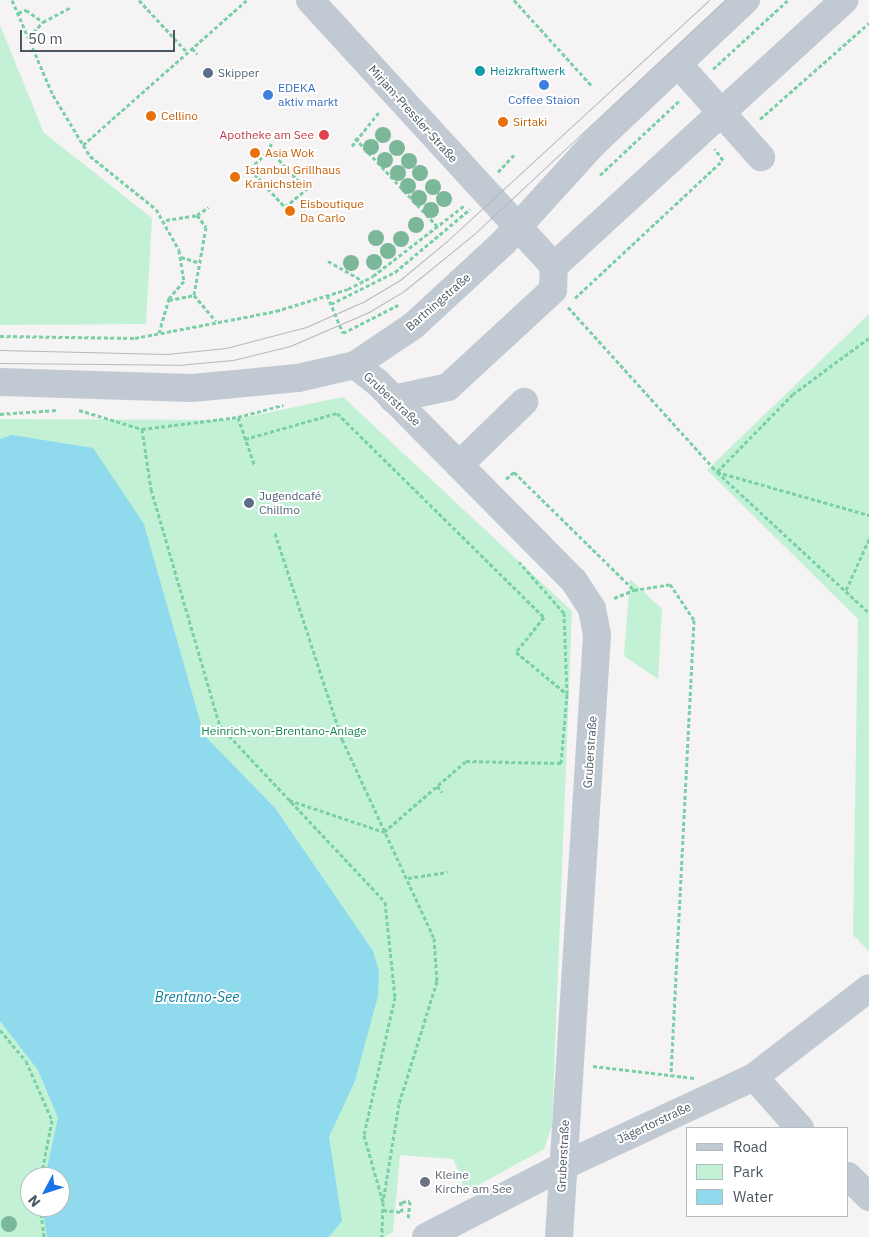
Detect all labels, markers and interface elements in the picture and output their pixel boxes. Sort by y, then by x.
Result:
scale bar [22,20,178,52]
text: 50 m [28,29,63,48]
street label: Mirjam-Pressler-Straße [365,62,461,166]
place label: Heizkraftwerk [490,64,565,78]
marker: Heizkraftwerk [474,65,486,77]
place label: Skipper [218,66,259,80]
marker: Skipper [202,67,214,79]
marker: Coffee Staion [538,79,550,91]
place label: EDEKA aktiv markt [278,81,338,109]
marker: EDEKA aktiv markt [262,89,274,101]
place label: Coffee Staion [508,93,580,107]
place label: Cellino [161,109,198,123]
marker: Cellino [145,110,157,122]
place label: Sirtaki [513,115,547,129]
marker: Sirtaki [497,116,509,128]
place label: Apotheke am See [220,128,314,142]
marker: Apotheke am See [318,129,330,141]
place label: Asia Wok [265,146,314,160]
marker: Asia Wok [249,147,261,159]
place label: Istanbul Grillhaus Kranichstein [245,163,341,191]
marker: Istanbul Grillhaus Kranichstein [229,171,241,183]
place label: Eisboutique Da Carlo [300,197,364,225]
marker: Eisboutique Da Carlo [284,205,296,217]
street label: Bartningstraße [403,270,473,334]
street label: Gruberstraße [361,369,423,429]
place label: Jugendcafé Chillmo [259,489,321,517]
marker: Jugendcafé Chillmo [243,497,255,509]
street label: Gruberstraße [580,715,600,789]
park label: Heinrich-von-Brentano-Anlage [201,724,367,738]
water label: Brentano-See [155,989,239,1005]
street label: Jägertorstraße [615,1100,693,1146]
street label: Gruberstraße [554,1119,572,1193]
legend [686,1127,849,1217]
text: Road [733,1137,768,1156]
text: Park [733,1162,763,1181]
north arrow [20,1167,70,1217]
place label: Kleine Kirche am See [435,1168,512,1196]
marker: Kleine Kirche am See [419,1176,431,1188]
text: Water [733,1187,773,1206]
text: N [24,1191,44,1211]

